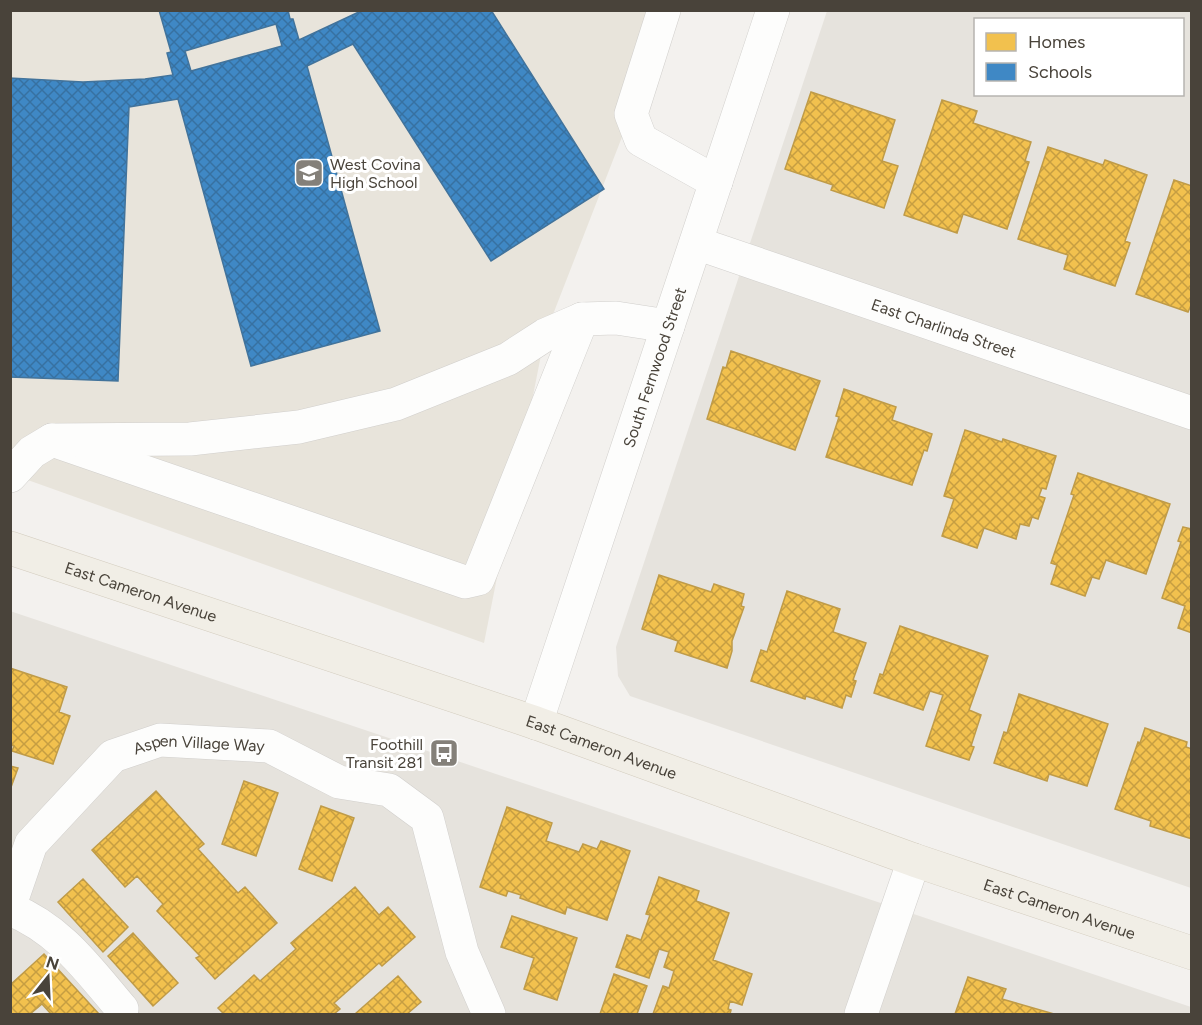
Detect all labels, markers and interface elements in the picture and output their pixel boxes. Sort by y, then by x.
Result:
legend [974,18,1184,96]
text: Homes [1028,31,1086,53]
text: Schools [1028,61,1092,83]
place label: West Covina High School [330,155,421,192]
school or university icon: West Covina High School [293,157,325,189]
street label: South Fernwood Street [619,285,690,450]
street label: East Charlinda Street [869,295,1019,362]
street label: East Cameron Avenue [62,558,219,626]
street label: East Cameron Avenue [523,711,680,783]
street label: Aspen Village Way [131,731,266,758]
place label: Foothill Transit 281 [346,735,423,772]
bus stop icon: Foothill Transit 281 [428,737,460,769]
street label: East Cameron Avenue [981,875,1138,944]
north arrow [18,947,78,1007]
text: N [44,952,61,974]

